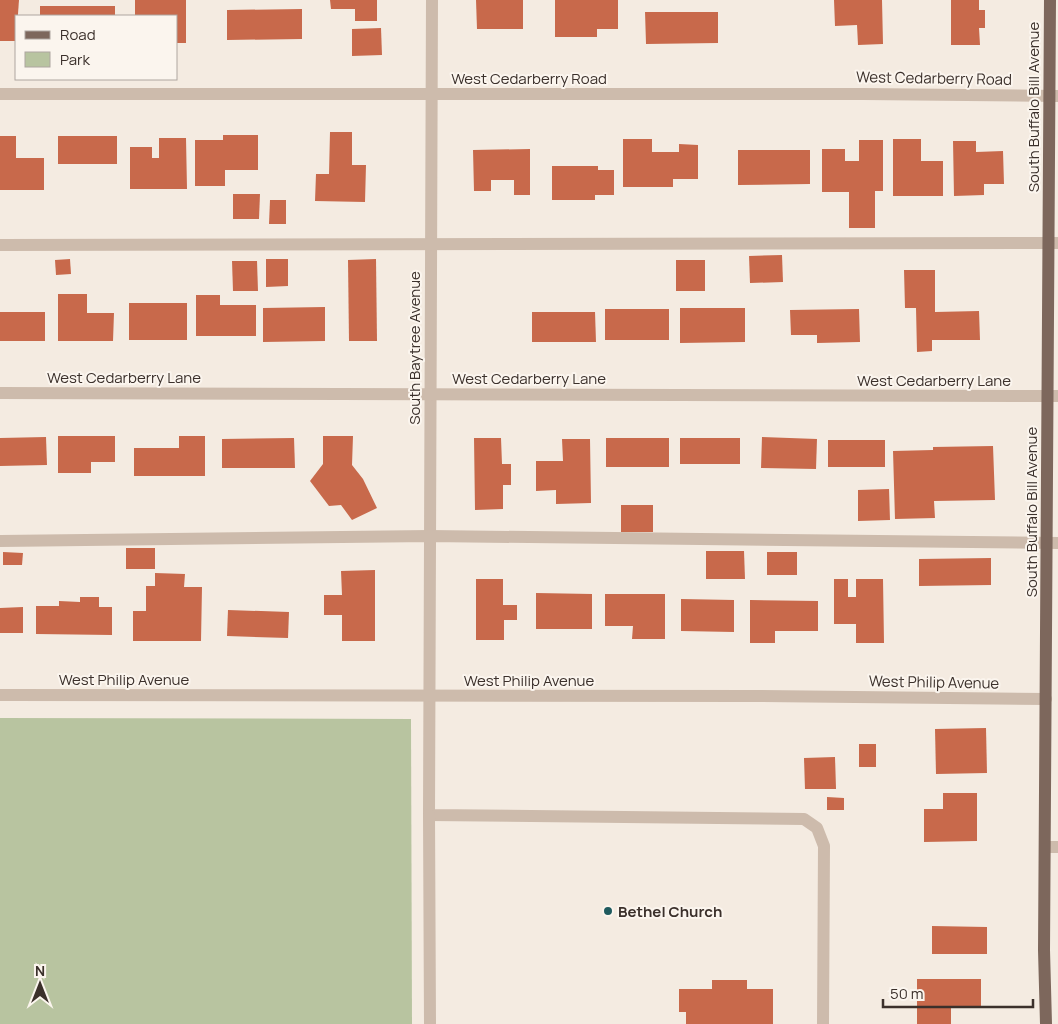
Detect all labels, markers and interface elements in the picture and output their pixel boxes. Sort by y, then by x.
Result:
legend [15,15,178,80]
street label: South Buffalo Bill Avenue [1023,22,1044,192]
text: Road [60,24,96,45]
text: Park [60,49,90,70]
street label: West Cedarberry Road [856,66,1012,90]
street label: West Cedarberry Road [451,68,607,89]
street label: South Baytree Avenue [404,271,425,425]
street label: West Cedarberry Lane [47,367,201,388]
street label: West Cedarberry Lane [452,368,606,389]
street label: West Cedarberry Lane [857,370,1011,391]
street label: South Buffalo Bill Avenue [1021,427,1042,597]
street label: West Philip Avenue [59,669,189,690]
street label: West Philip Avenue [464,670,594,691]
street label: West Philip Avenue [869,670,1000,694]
place label: Bethel Church [618,901,722,922]
marker: Bethel Church [602,905,614,917]
north arrow [15,959,65,1009]
text: N [35,961,45,980]
scale bar [883,976,1033,1008]
text: 50 m [890,983,924,1004]

